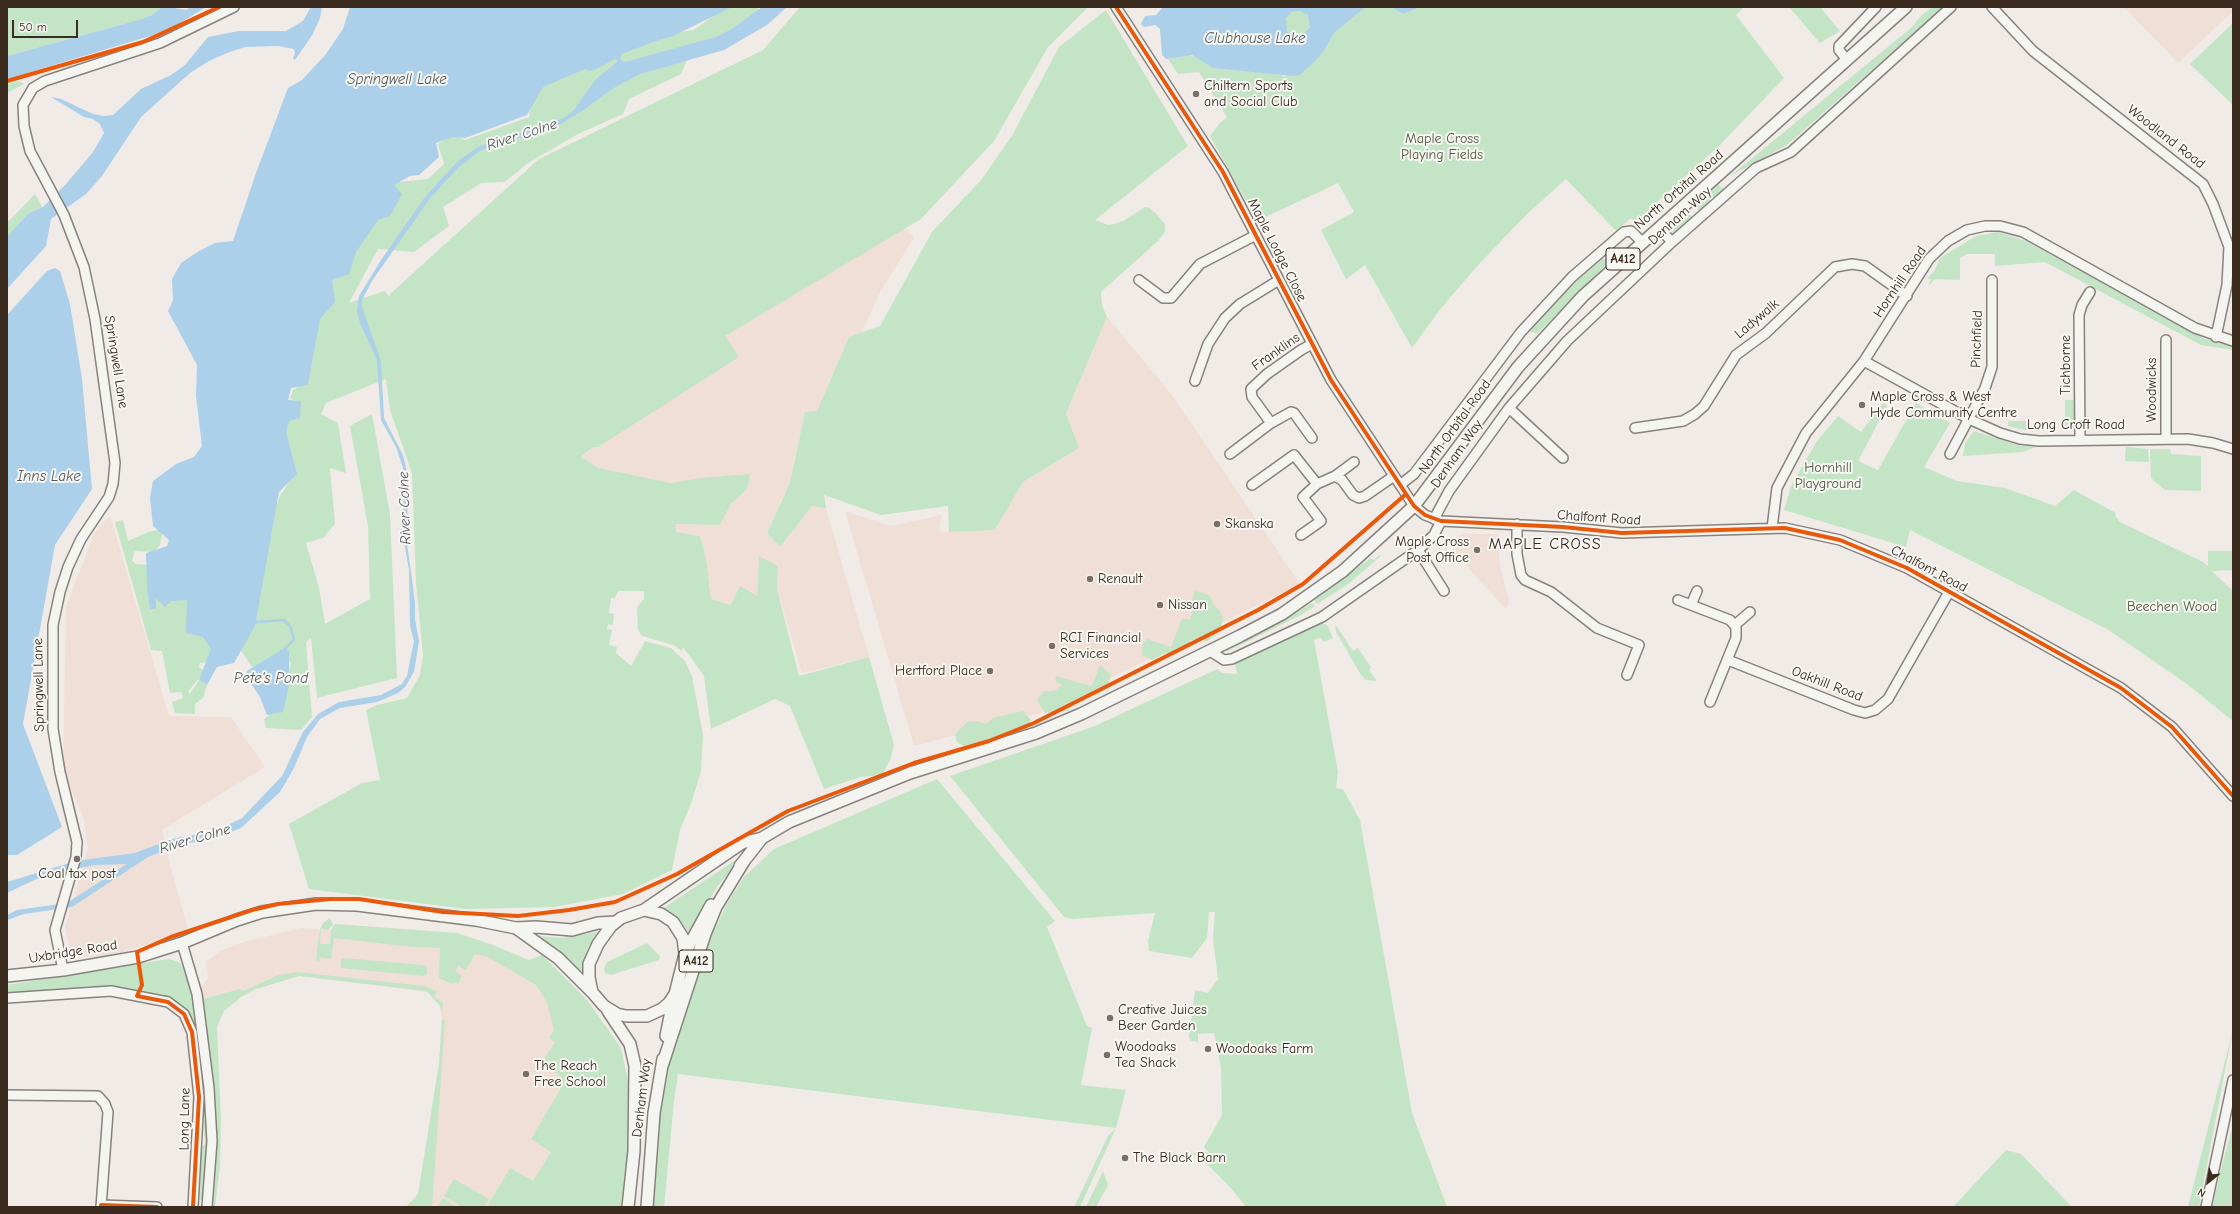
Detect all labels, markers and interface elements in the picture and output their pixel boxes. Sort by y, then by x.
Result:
scale bar [14,12,80,38]
text: 50 m [19,20,47,34]
water label: Clubhouse Lake [1205,30,1305,48]
water label: Springwell Lake [347,71,447,89]
place label: Chiltern Sports and Social Club [1204,78,1297,110]
marker: Chiltern Sports and Social Club [1191,89,1201,99]
street label: Woodland Road [2124,101,2208,173]
water label: River Colne [484,115,560,155]
park label: Maple Cross Playing Fields [1401,131,1483,164]
street label: North Orbital Road [1631,147,1727,233]
street label: Denham Way [1645,183,1715,249]
street label: Maple Lodge Close [1244,196,1310,304]
street label: Hornhill Road [1870,243,1930,321]
road number: A412 [1606,248,1640,270]
street label: Ladywalk [1731,296,1783,342]
street label: Pinchfield [1968,310,1986,368]
street label: Springwell Lane [100,314,132,410]
street label: Franklins [1249,329,1303,375]
street label: Tichborne [2058,335,2074,395]
street label: Woodwicks [2144,358,2160,422]
street label: North Orbital Road [1415,377,1495,477]
place label: Maple Cross & West Hyde Community Centre [1870,389,2017,422]
marker: Maple Cross & West Hyde Community Centre [1857,400,1867,410]
street label: Denham Way [1427,417,1487,491]
street label: Long Croft Road [2027,417,2125,433]
park label: Hornhill Playground [1795,460,1861,492]
water label: Inns Lake [17,468,81,486]
water label: River Colne [395,471,415,545]
street label: Chalfont Road [1556,507,1642,529]
place label: Skanska [1225,516,1274,532]
marker: Skanska [1212,519,1222,529]
place label: Maple Cross Post Office [1395,534,1469,566]
district label: MAPLE CROSS [1489,534,1601,554]
street label: Chalfont Road [1888,542,1970,596]
marker: Maple Cross Post Office [1472,545,1482,555]
place label: Renault [1098,571,1142,587]
marker: Renault [1085,574,1095,584]
place label: Nissan [1168,597,1207,613]
park label: Beechen Wood [2127,599,2217,615]
marker: Nissan [1155,600,1165,610]
place label: RCI Financial Services [1060,630,1141,662]
street label: Springwell Lane [30,638,48,732]
marker: RCI Financial Services [1047,641,1057,651]
place label: Hertford Place [895,663,982,679]
street label: Oakhill Road [1789,663,1865,705]
marker: Hertford Place [985,666,995,676]
water label: Pete's Pond [234,670,308,688]
water label: River Colne [157,820,233,858]
marker: Coal tax post [72,854,82,864]
place label: Coal tax post [38,866,116,882]
street label: Uxbridge Road [28,937,118,967]
road number: A412 [679,950,713,972]
place label: Creative Juices Beer Garden [1118,1002,1207,1034]
marker: Creative Juices Beer Garden [1105,1013,1115,1023]
place label: Woodoaks Tea Shack [1115,1039,1176,1072]
place label: Woodoaks Farm [1216,1041,1313,1057]
marker: Woodoaks Farm [1203,1044,1213,1054]
marker: Woodoaks Tea Shack [1102,1050,1112,1060]
place label: The Reach Free School [534,1058,606,1090]
street label: Denham Way [629,1058,655,1138]
marker: The Reach Free School [521,1069,531,1079]
street label: Long Lane [176,1087,194,1151]
place label: The Black Barn [1133,1150,1226,1166]
marker: The Black Barn [1120,1153,1130,1163]
north arrow [2188,1162,2228,1202]
text: N [2195,1185,2208,1200]

